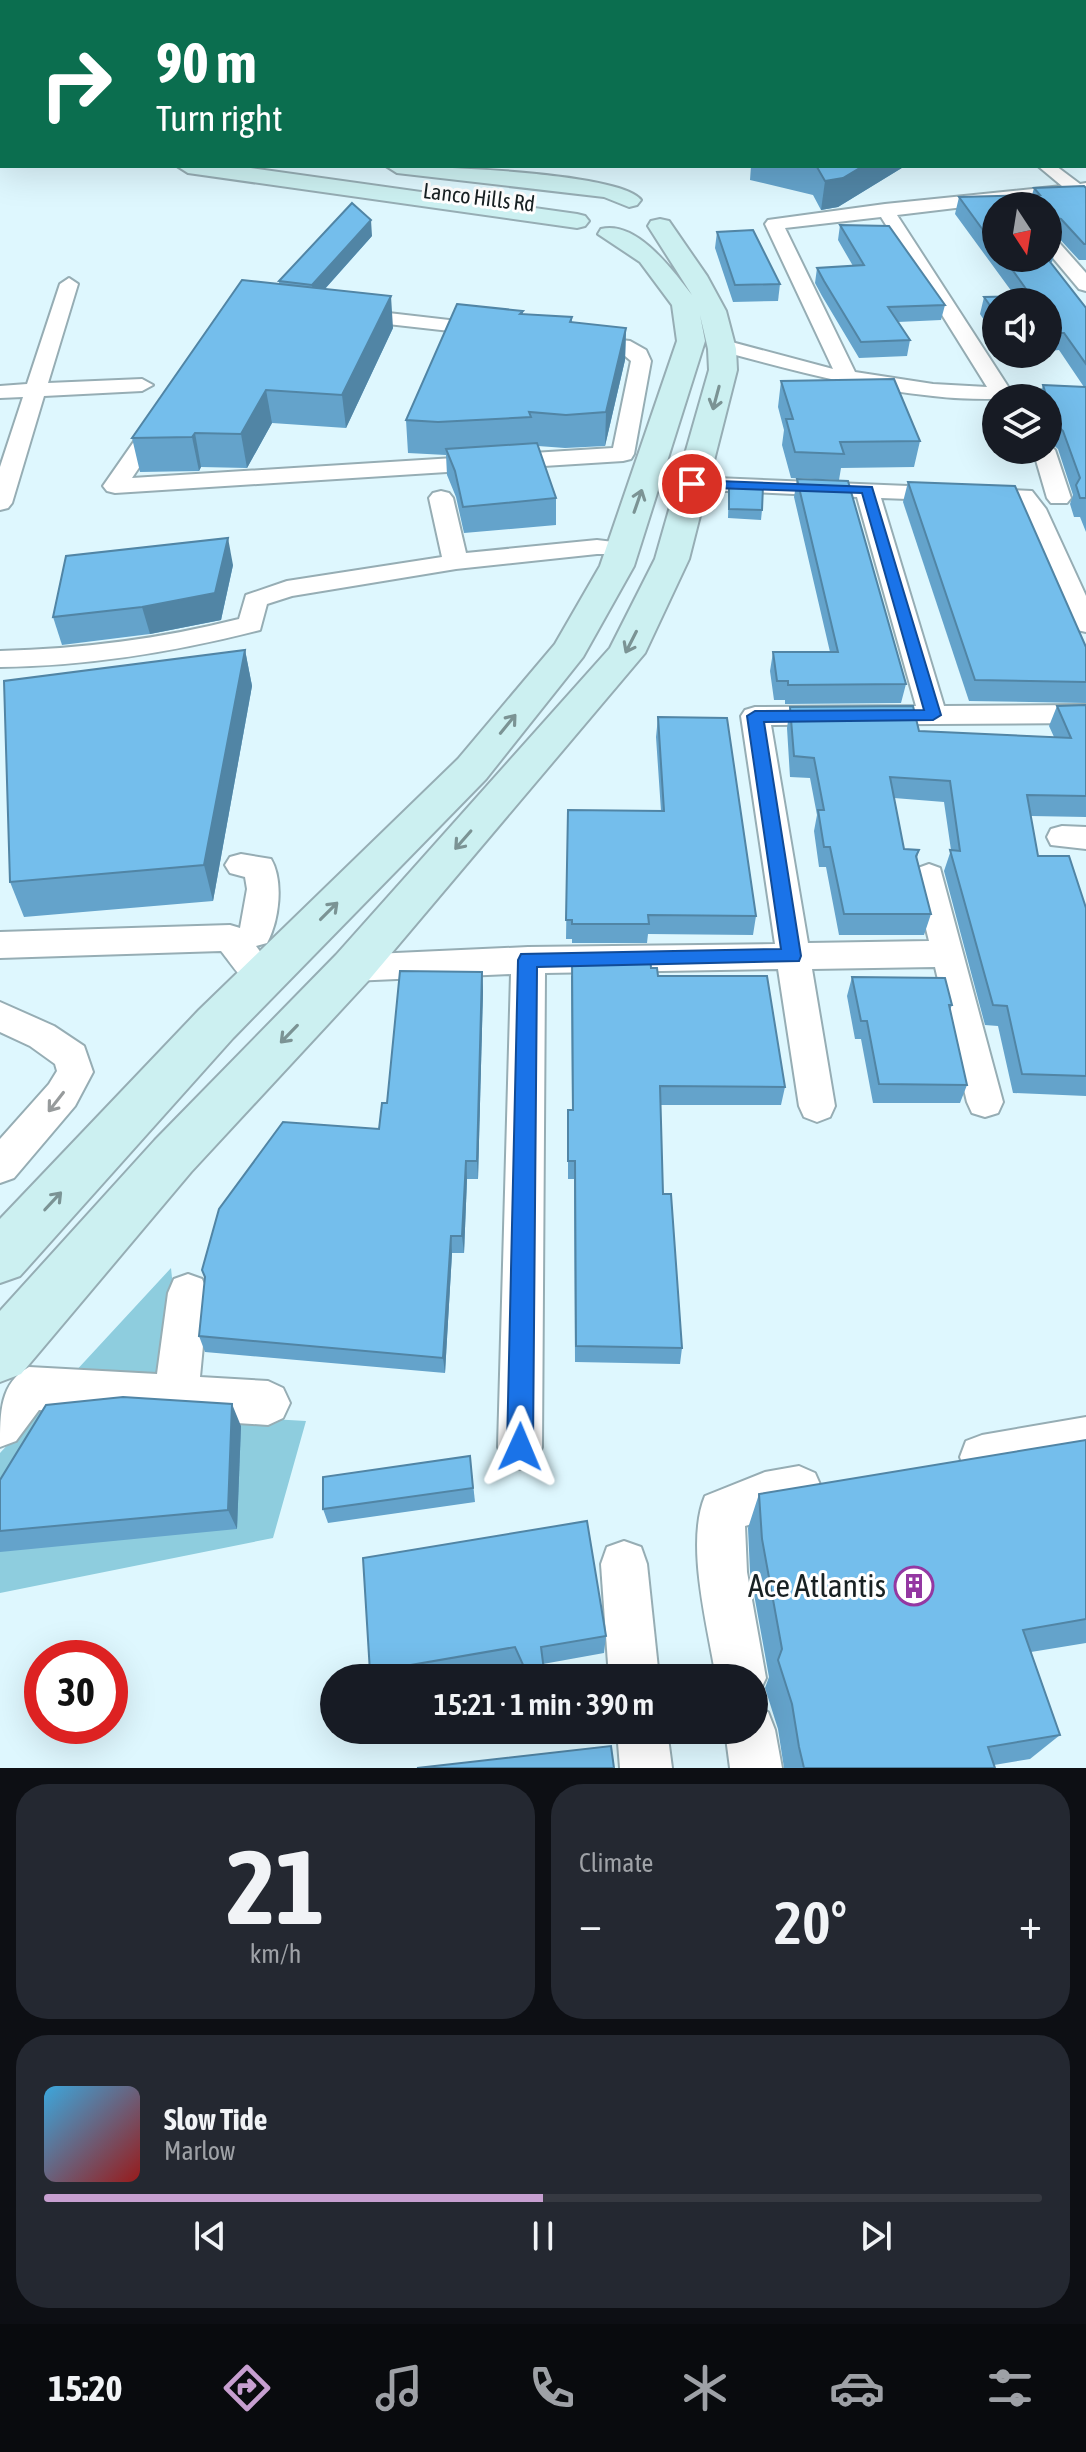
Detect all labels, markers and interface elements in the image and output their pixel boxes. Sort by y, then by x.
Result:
text: 90 m [156,31,257,95]
icon: right [24,32,128,136]
text: Turn right [156,97,283,139]
street label: Lanco Hills Rd [422,177,536,217]
north arrow [982,192,1062,272]
map controls [982,192,1062,464]
button: sound [982,288,1062,368]
one-way arrow [707,384,722,410]
button: layers [982,384,1062,464]
pin [658,450,726,518]
icon: arrive [670,462,714,506]
one-way arrow [631,489,646,514]
one-way arrow [623,630,639,654]
one-way arrow [500,714,517,735]
one-way arrow [454,830,472,850]
one-way arrow [319,902,338,921]
one-way arrow [281,1023,299,1043]
one-way arrow [47,1091,65,1111]
one-way arrow [43,1191,62,1211]
position arrow [478,1405,562,1489]
building icon: Ace Atlantis [893,1565,935,1607]
place label: Ace Atlantis [748,1567,886,1604]
speed limit sign: 30 [24,1640,128,1744]
text: 15:21 · 1 min · 390 m [434,1687,654,1721]
text: 21 [227,1827,324,1946]
text: Climate [579,1848,653,1878]
text: 20° [774,1888,847,1957]
text: − [579,1898,602,1948]
text: + [1019,1898,1042,1948]
text: km/h [250,1939,301,1969]
text: Slow Tide [164,2102,267,2136]
text: Marlow [164,2136,235,2166]
icon: previous [188,2214,232,2258]
icon: pause [521,2214,565,2258]
icon: next [854,2214,898,2258]
icon: directions [219,2360,275,2416]
icon: music [371,2360,427,2416]
icon: phone [524,2360,580,2416]
icon: climate [677,2360,733,2416]
icon: car [829,2360,885,2416]
icon: filters [982,2360,1038,2416]
text: 15:20 [48,2367,122,2409]

